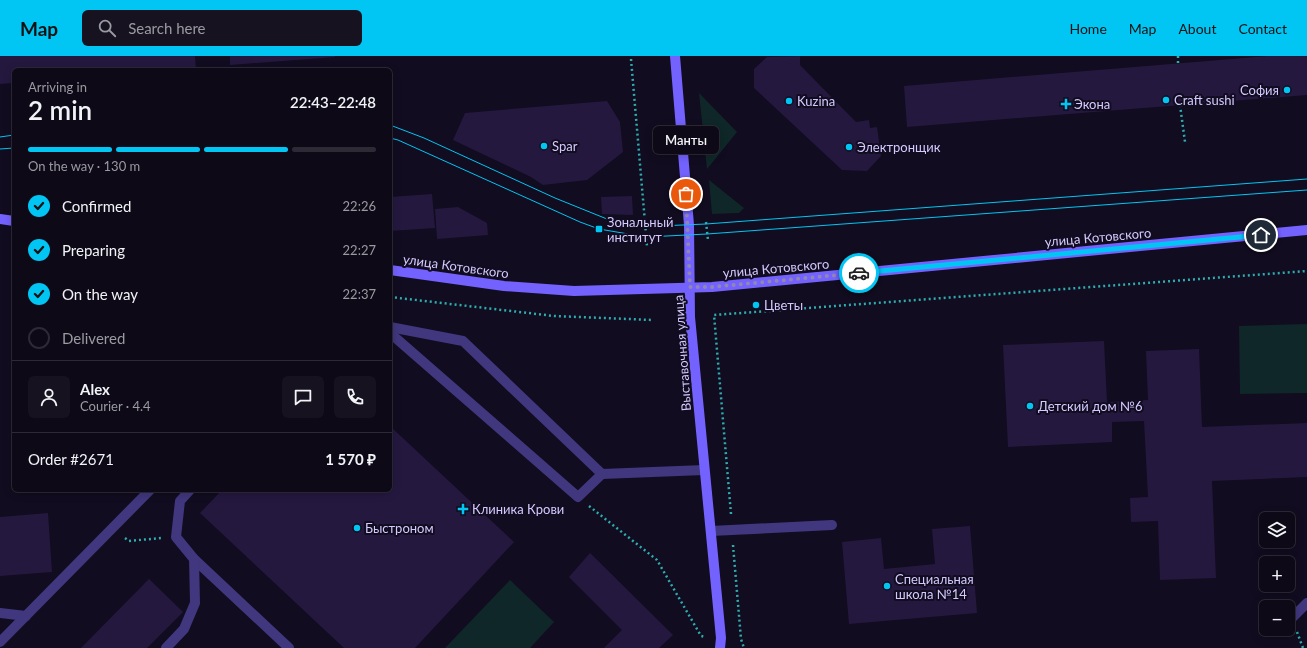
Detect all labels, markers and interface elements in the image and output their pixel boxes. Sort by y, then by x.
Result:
search box [82,10,362,46]
text: Map [20,17,58,40]
icon: search [96,17,118,39]
text: Search here [128,19,206,37]
text: Home [1069,20,1107,37]
text: Map [1129,20,1156,37]
text: About [1178,20,1216,37]
text: Contact [1238,20,1287,37]
text: Arriving in [28,79,87,95]
place label: София [1240,82,1279,98]
marker: София [1282,85,1292,95]
place label: Craft sushi [1174,92,1235,108]
text: 22:43–22:48 [290,93,376,111]
place label: Kuzina [797,93,835,109]
text: 2 min [28,94,92,126]
marker: Craft sushi [1161,95,1171,105]
marker: Kuzina [784,96,794,106]
place label: Экона [1074,96,1110,112]
marker: Экона [1061,99,1071,109]
callout: Манты [653,126,719,154]
text: Манты [665,132,707,148]
place label: Spar [552,138,578,154]
place label: Электронщик [857,139,941,155]
marker: Spar [539,141,549,151]
marker: Электронщик [844,142,854,152]
text: On the way · 130 m [28,158,140,174]
pin [669,177,703,211]
icon: bag [675,183,697,205]
icon: check [28,195,50,217]
text: Confirmed [62,197,131,215]
text: 22:26 [343,198,376,214]
place label: Зональный институт [607,214,674,245]
pin [1244,218,1278,252]
marker: Зональный институт [594,224,604,234]
street label: улица Котовского [1044,224,1152,250]
icon: home [1250,224,1272,246]
icon: check [28,239,50,261]
text: Preparing [62,241,125,259]
text: 22:27 [343,242,376,258]
street label: улица Котовского [402,251,510,281]
courier [839,253,879,293]
street label: улица Котовского [722,255,830,281]
icon: car [848,262,870,284]
icon: check [28,283,50,305]
text: On the way [62,285,138,303]
text: 22:37 [343,286,376,302]
street label: Выставочная улица [670,294,694,412]
place label: Цветы [764,297,803,313]
marker: Цветы [751,300,761,310]
text: Delivered [62,329,125,347]
button: person [28,376,70,418]
button: chat [282,376,324,418]
button: phone [334,376,376,418]
text: Alex [80,380,110,398]
text: Courier · 4.4 [80,398,151,414]
place label: Детский дом №6 [1038,398,1143,414]
marker: Детский дом №6 [1025,401,1035,411]
text: Order #2671 [28,450,114,468]
text: 1 570 ₽ [325,450,376,468]
place label: Клиника Крови [472,501,564,517]
marker: Клиника Крови [457,503,469,515]
map controls [1259,512,1295,636]
button: layers [1259,512,1295,548]
place label: Быстроном [365,520,434,536]
marker: Быстроном [352,523,362,533]
button: + [1259,556,1295,592]
place label: Специальная школа №14 [895,571,974,602]
marker: Специальная школа №14 [882,581,892,591]
button: − [1259,600,1295,636]

